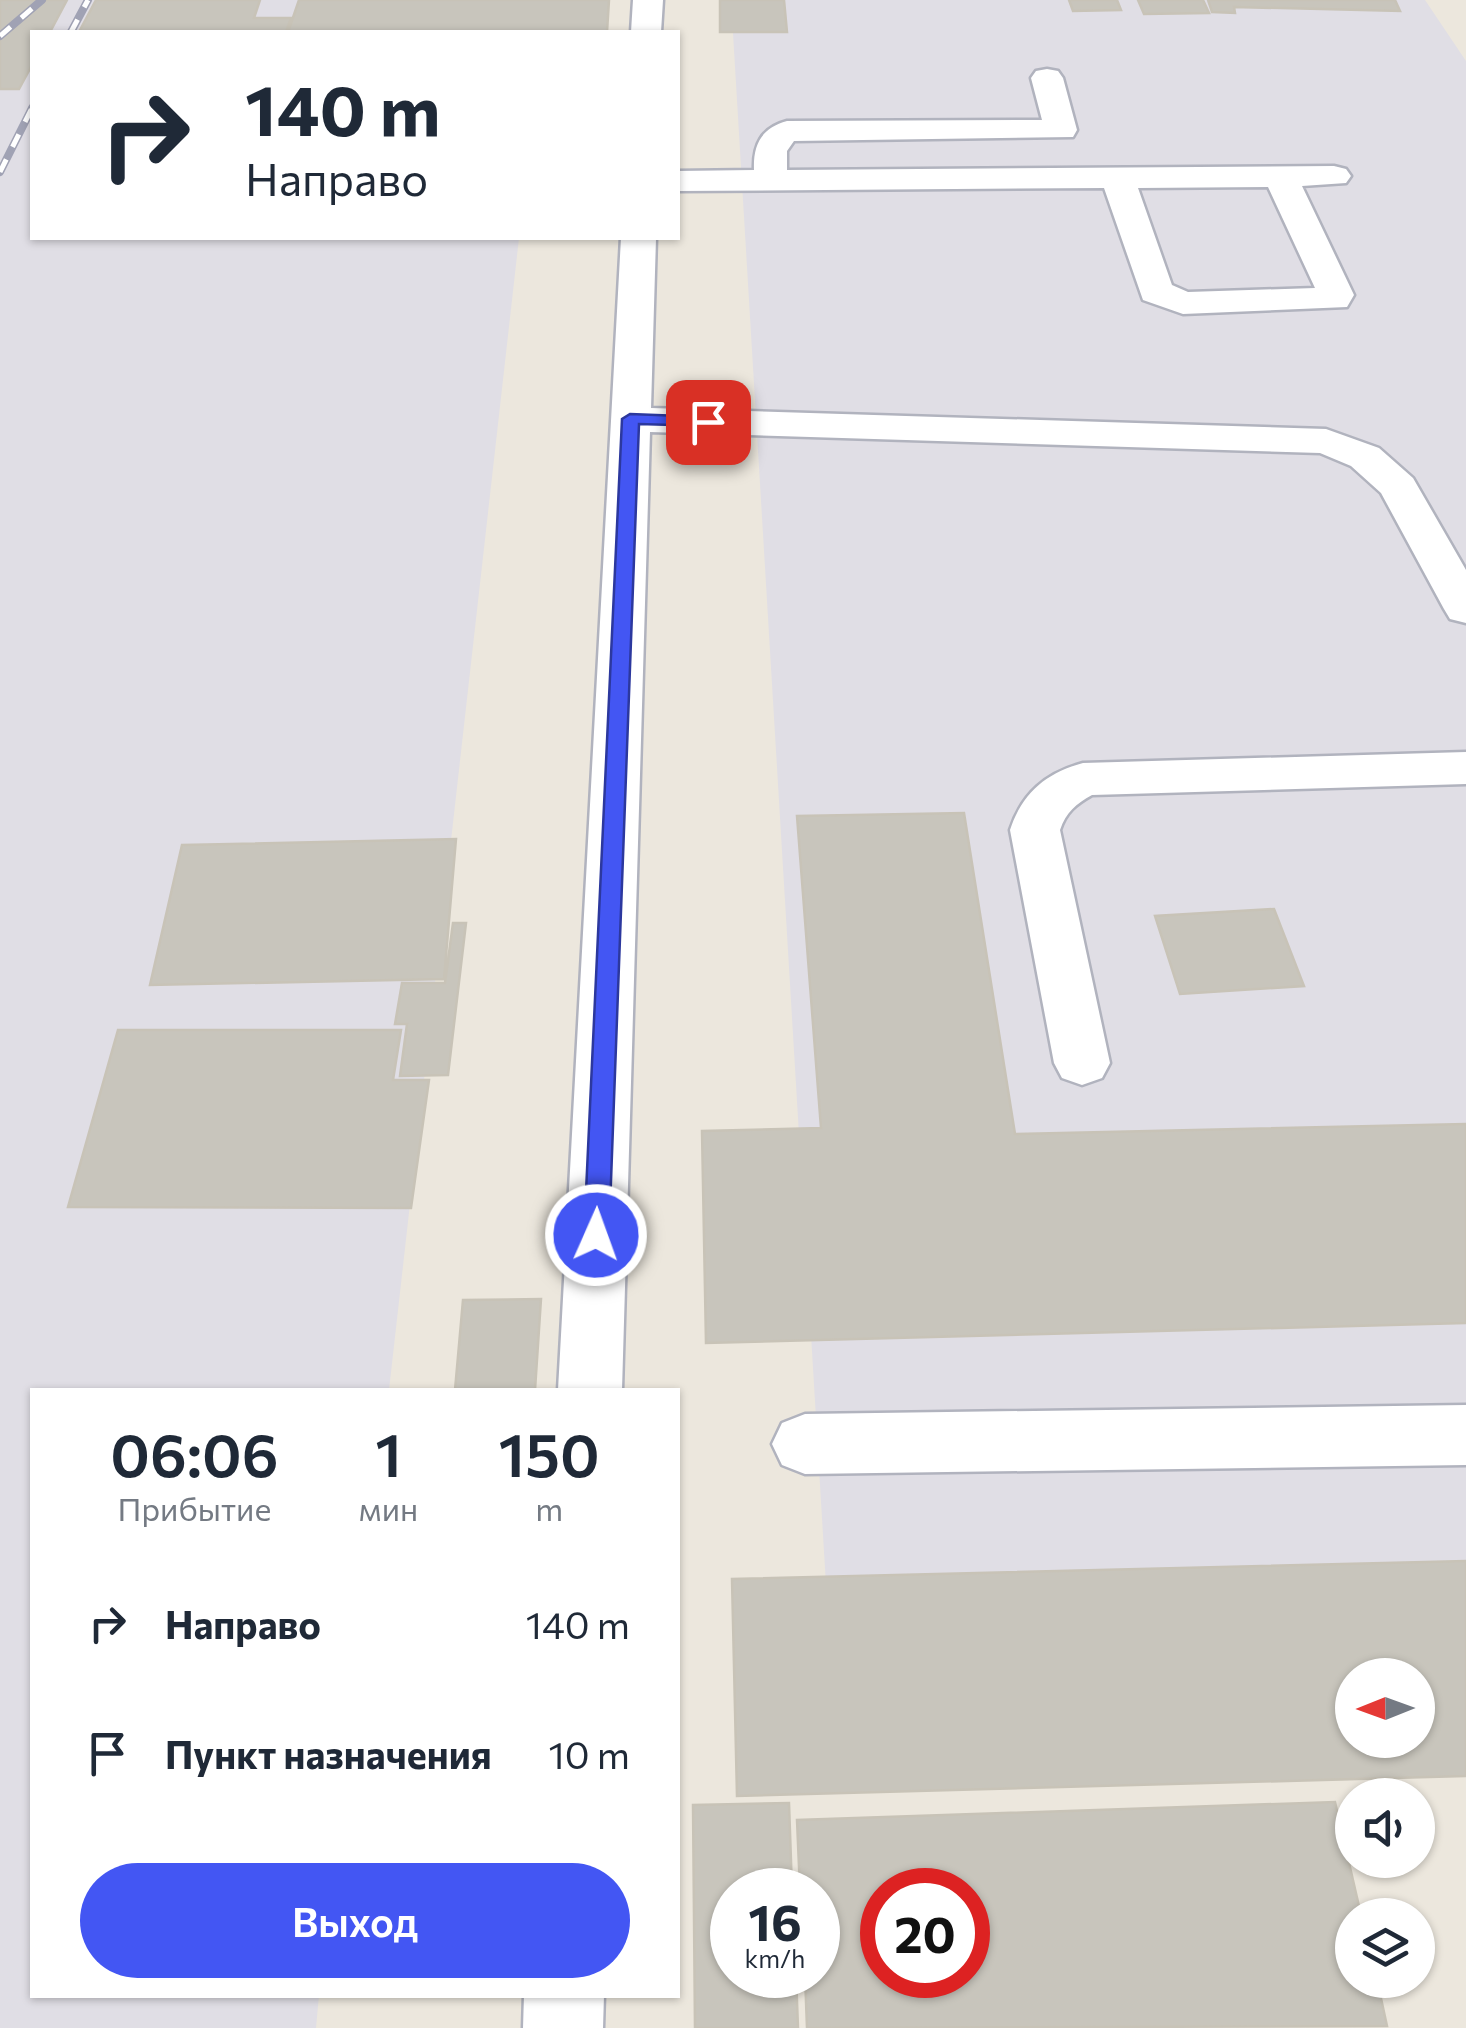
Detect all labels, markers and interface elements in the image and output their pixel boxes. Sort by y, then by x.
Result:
text: 140 m [245,65,441,150]
icon: right [80,70,210,200]
text: Направо [245,150,428,205]
pin [666,380,751,465]
icon: arrive [681,395,736,450]
position arrow [544,1183,648,1287]
text: 06:06 [110,1416,279,1489]
text: 1 [375,1416,402,1489]
text: 150 [499,1416,600,1489]
text: Прибытие [118,1488,271,1528]
text: мин [359,1488,418,1528]
text: m [535,1488,563,1528]
icon: right [80,1596,135,1651]
text: Направо [165,1600,321,1647]
text: 140 m [526,1600,630,1647]
north arrow [1335,1658,1435,1758]
map controls [1335,1658,1435,1998]
icon: arrive [80,1726,135,1781]
text: Пункт назначения [165,1730,492,1777]
text: 10 m [549,1730,630,1777]
button: sound [1335,1778,1435,1878]
button: Выход [80,1863,630,1978]
speed limit sign: 20 [860,1868,990,1998]
text: 16 [748,1890,802,1951]
button: layers [1335,1898,1435,1998]
text: km/h [745,1943,805,1973]

